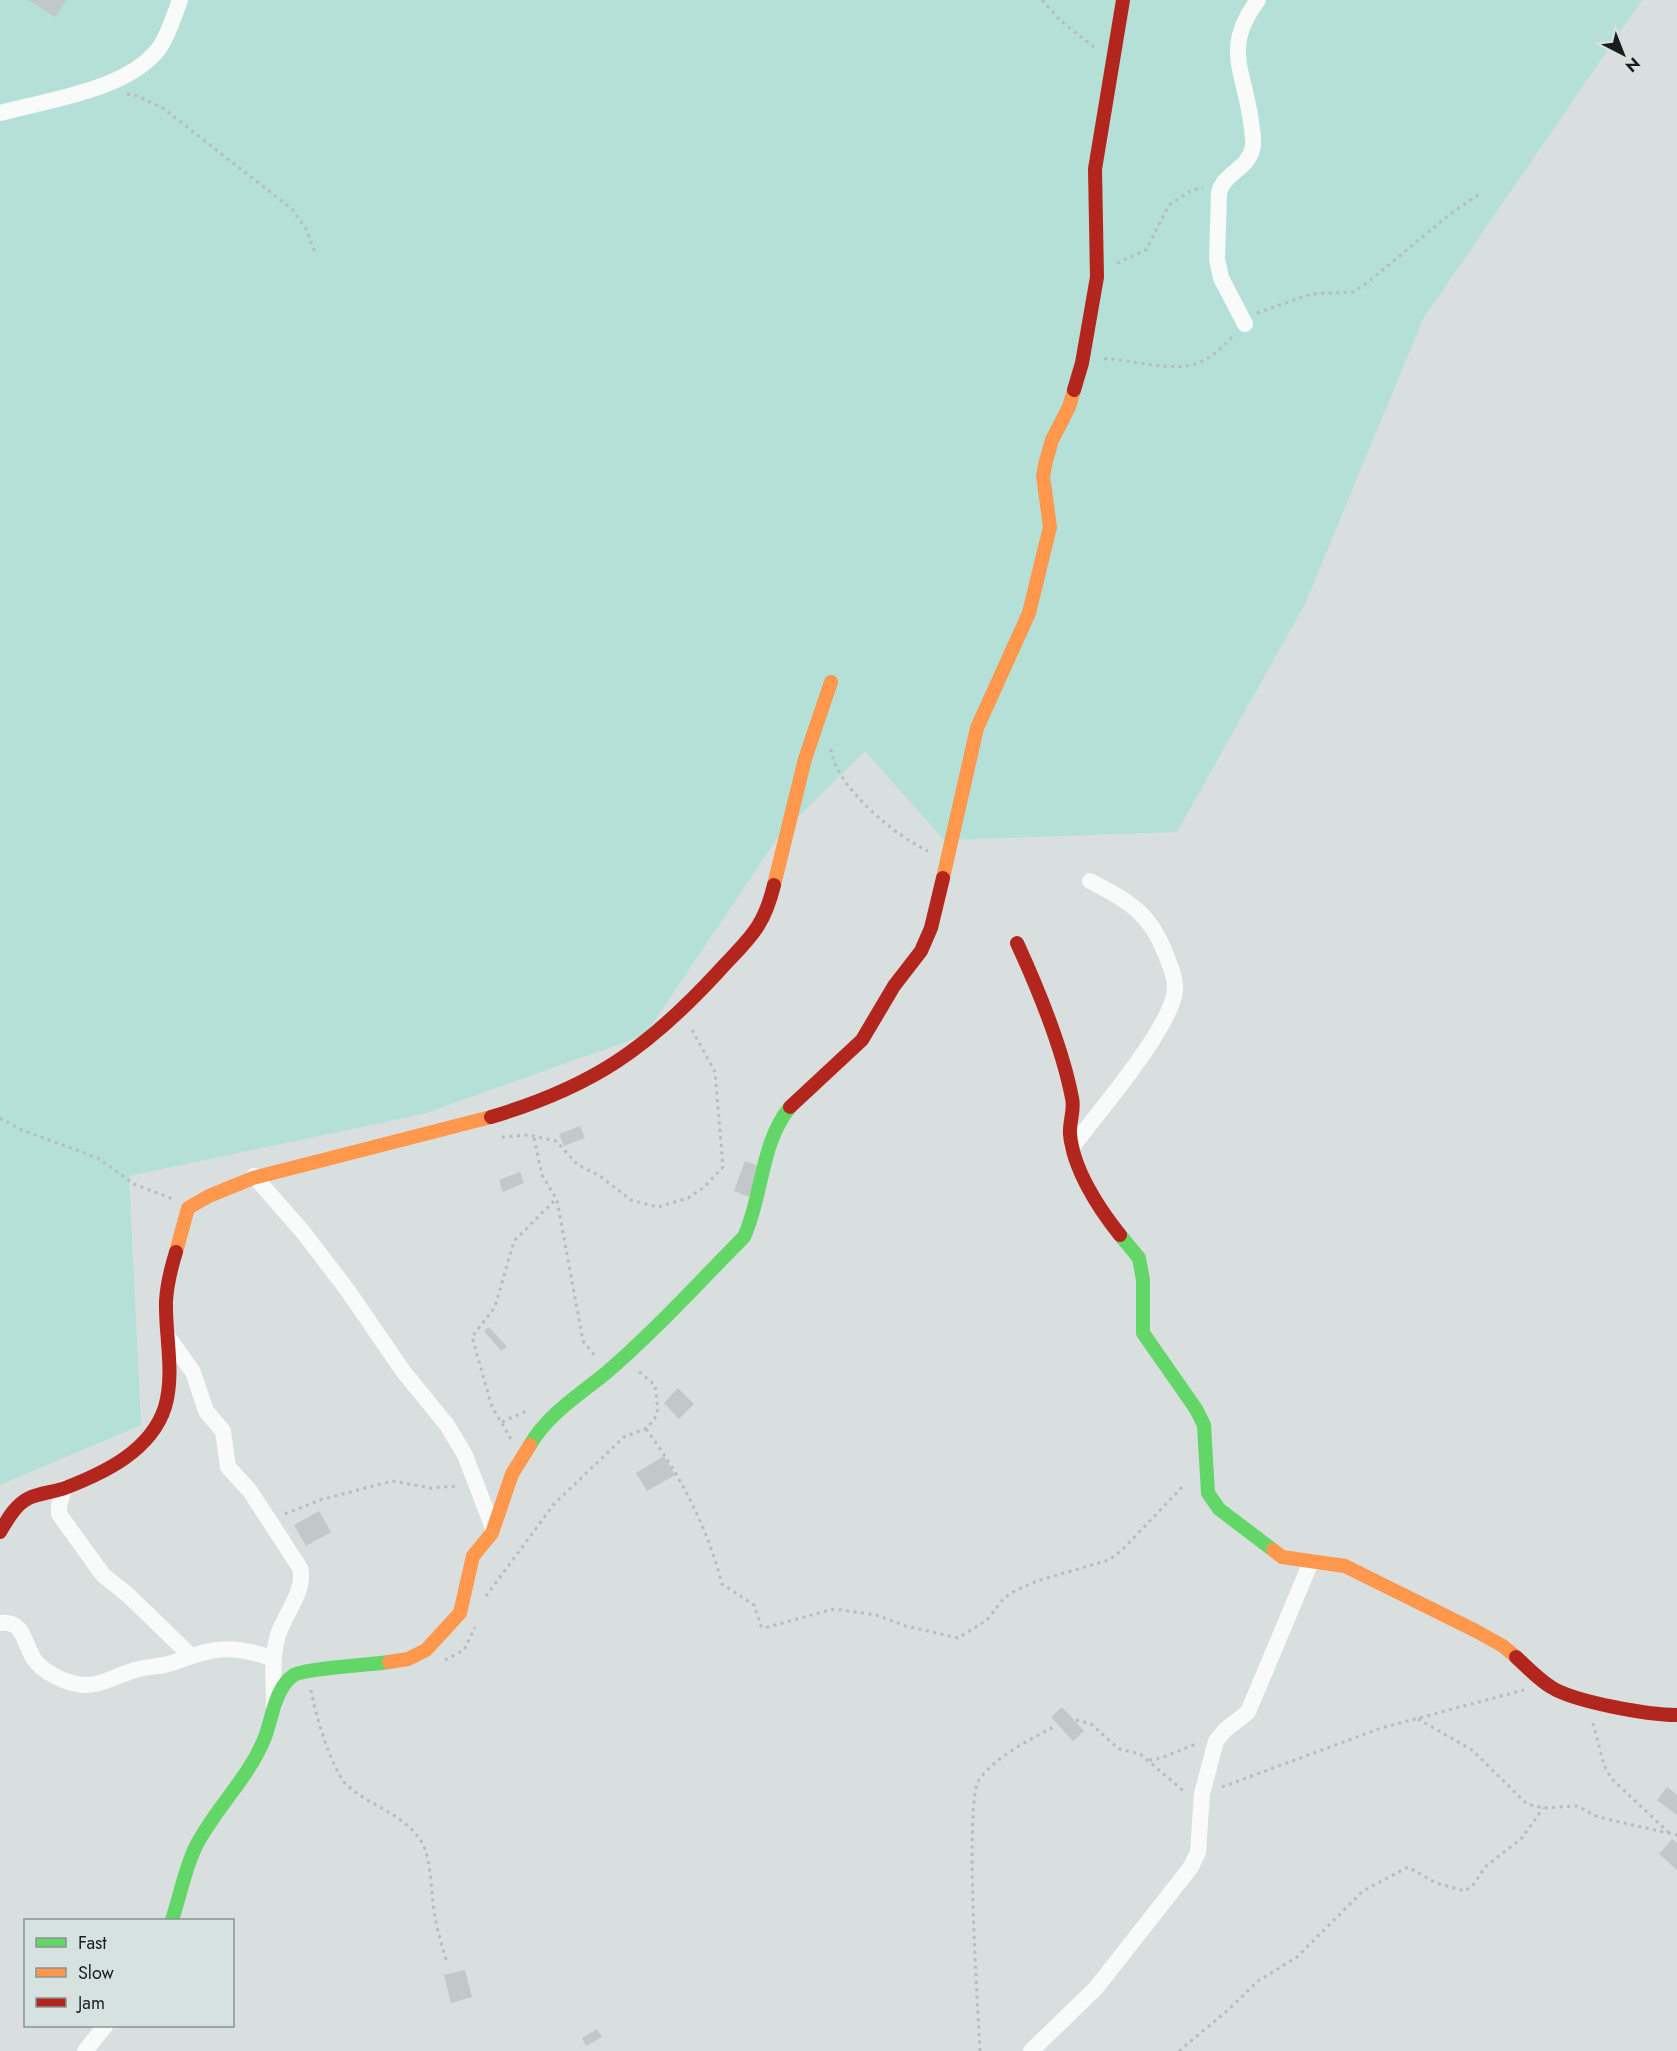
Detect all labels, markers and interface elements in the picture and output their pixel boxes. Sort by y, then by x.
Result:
north arrow [1593,24,1653,84]
text: N [1620,52,1645,78]
legend [24,1919,234,2027]
text: Fast [78,1930,107,1956]
text: Slow [78,1960,115,1986]
text: Jam [76,1990,105,2016]

